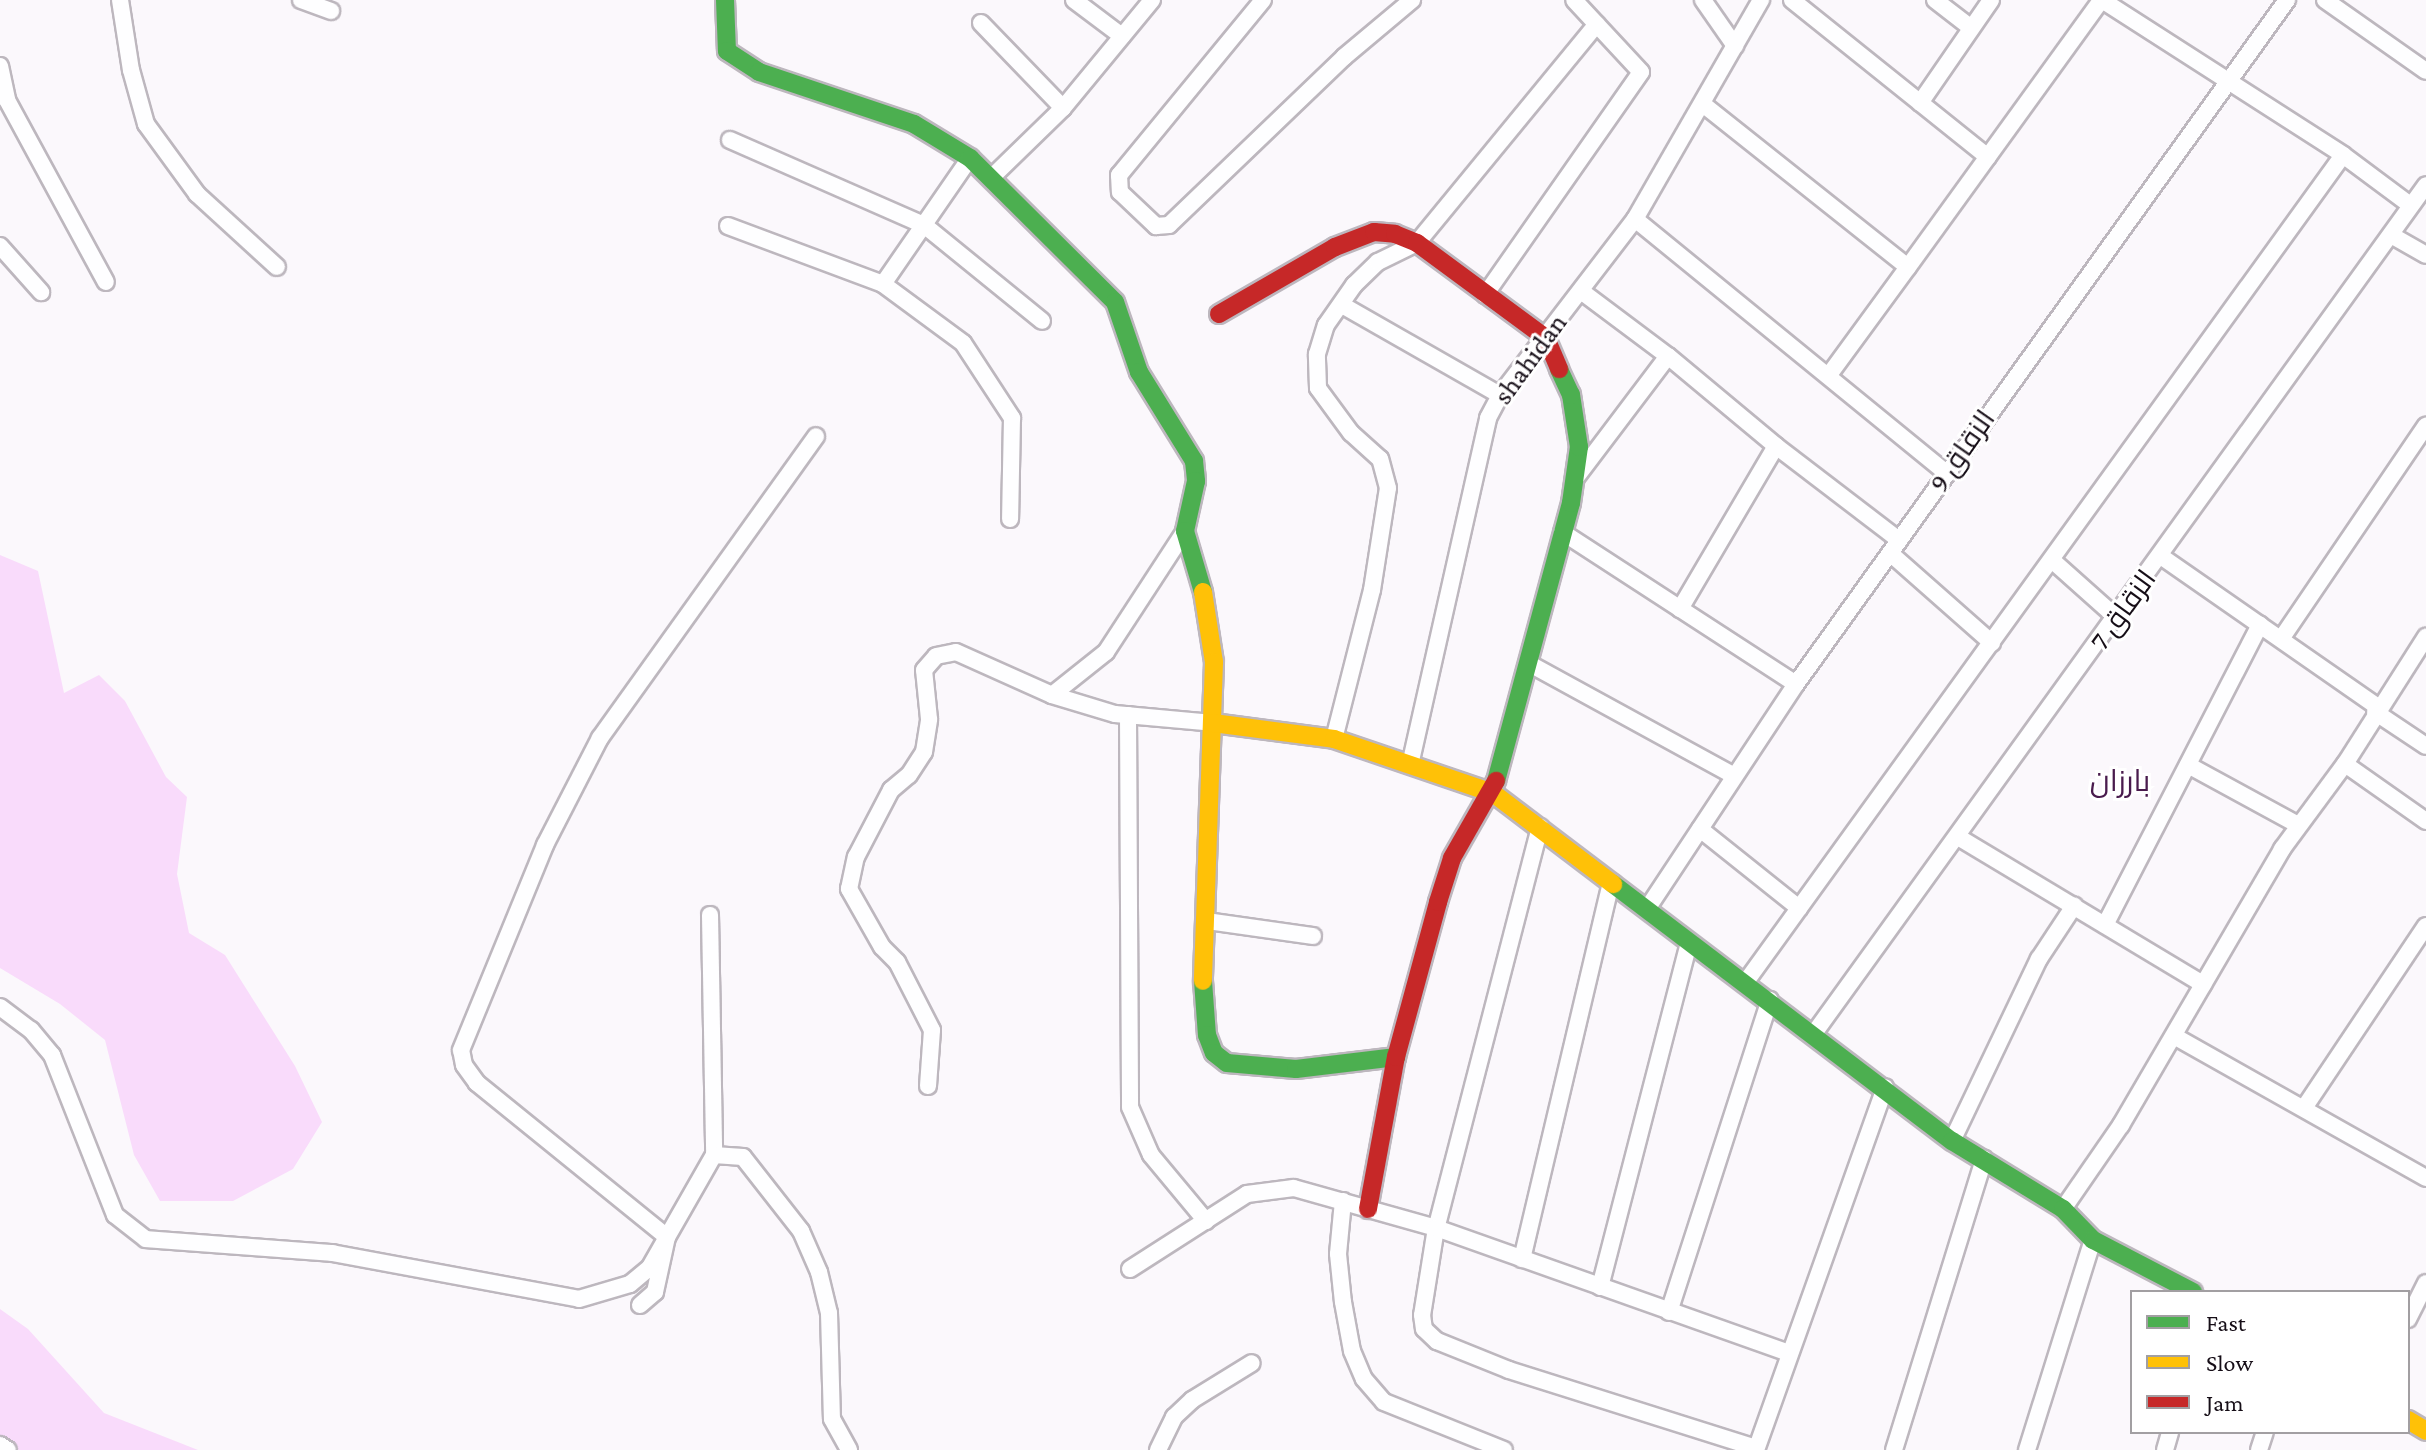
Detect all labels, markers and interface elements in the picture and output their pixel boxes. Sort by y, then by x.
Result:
street label: shahidan [1486,307,1574,411]
street label: الزقاق 9 [1922,403,2002,499]
street label: الزقاق 7 [2083,563,2163,657]
district label: بارزان [2090,763,2150,799]
legend [2130,1290,2410,1434]
text: Fast [2206,1309,2246,1336]
text: Slow [2206,1349,2253,1376]
text: Jam [2206,1389,2244,1416]

